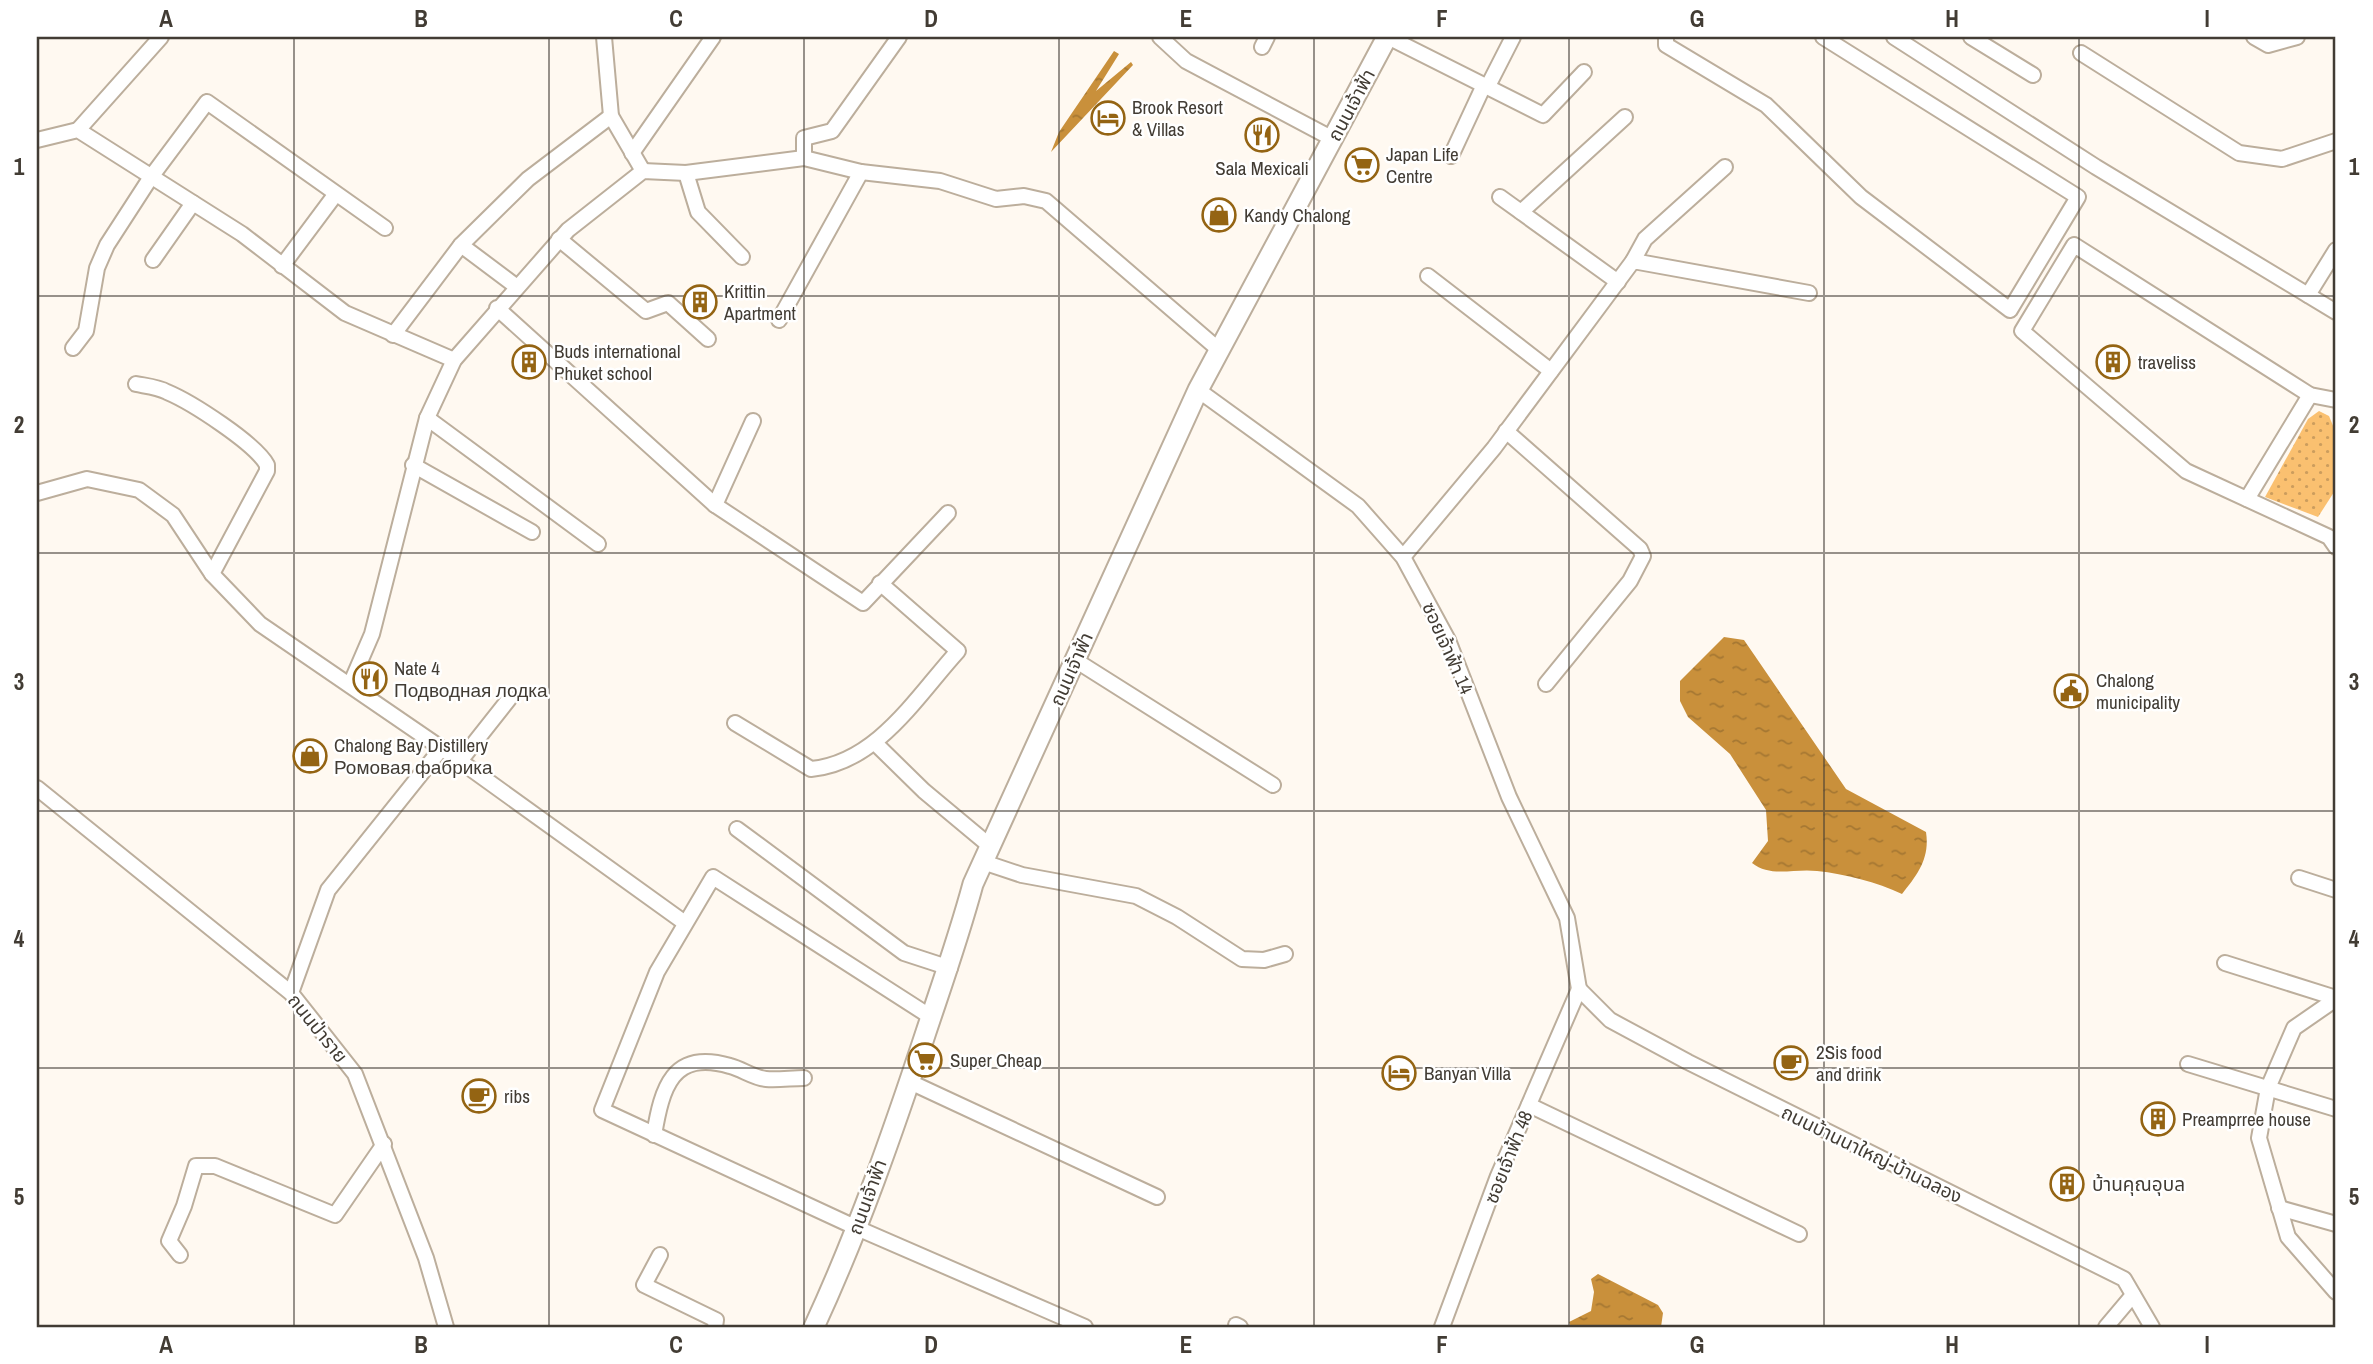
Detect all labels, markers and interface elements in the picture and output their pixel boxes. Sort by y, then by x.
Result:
text: A [159,3,173,34]
text: B [414,3,428,34]
text: C [669,3,683,34]
text: D [924,3,938,34]
text: E [1180,3,1192,34]
text: F [1436,3,1448,34]
text: G [1690,3,1704,34]
text: H [1945,3,1959,34]
text: I [2204,3,2210,34]
street label: ถนนเจ้าฟ้า [1321,64,1381,146]
place label: Brook Resort & Villas [1132,94,1224,142]
hotel icon: Brook Resort & Villas [1089,99,1127,137]
restaurant icon: Sala Mexicali [1243,116,1281,154]
place label: Japan Life Centre [1386,141,1459,189]
supermarket icon: Japan Life Centre [1343,146,1381,184]
text: 1 [14,151,25,182]
text: 1 [2349,151,2360,182]
place label: Sala Mexicali [1215,155,1309,181]
shop icon: Kandy Chalong [1200,196,1238,234]
place label: Kandy Chalong [1244,202,1351,228]
place label: Krittin Apartment [723,278,797,326]
building icon: Krittin Apartment [681,283,719,321]
place label: Buds international Phuket school [554,338,680,386]
building icon: Buds international Phuket school [510,343,548,381]
building icon: traveliss [2094,343,2132,381]
place label: traveliss [2138,349,2196,375]
text: 2 [14,409,24,440]
text: 2 [2349,409,2359,440]
street label: ซอยเจ้าฟ้า 14 [1416,598,1480,698]
street label: ถนนเจ้าฟ้า [1043,628,1099,710]
place label: Nate 4 Подводная лодка [394,655,548,703]
restaurant icon: Nate 4 Подводная лодка [351,660,389,698]
text: 3 [14,666,24,697]
text: 3 [2349,666,2359,697]
place label: Chalong municipality [2096,667,2180,715]
public building icon: Chalong municipality [2052,672,2090,710]
place label: Chalong Bay Distillery Ромовая фабрика [334,732,493,780]
shop icon: Chalong Bay Distillery Ромовая фабрика [291,737,329,775]
text: 4 [14,923,25,954]
text: 4 [2349,923,2360,954]
street label: ถนนป่าราย [282,988,354,1068]
place label: 2Sis food and drink [1816,1039,1882,1087]
supermarket icon: Super Cheap [906,1041,944,1079]
cafe icon: 2Sis food and drink [1772,1044,1810,1082]
place label: Super Cheap [950,1047,1042,1073]
hotel icon: Banyan Villa [1380,1054,1418,1092]
place label: Banyan Villa [1424,1060,1512,1086]
cafe icon: ribs [460,1077,498,1115]
place label: ribs [504,1083,530,1109]
street label: ถนนบ้านนาใหญ่-บ้านฉลอง [1777,1099,1967,1209]
building icon: Preamprree house [2139,1100,2177,1138]
place label: Preamprree house [2182,1106,2311,1132]
street label: ซอยเจ้าฟ้า 48 [1478,1107,1538,1207]
street label: ถนนเจ้าฟ้า [841,1156,893,1238]
building icon: บ้านคุณอุบล [2048,1165,2086,1203]
place label: บ้านคุณอุบล [2092,1171,2185,1197]
text: 5 [14,1181,24,1212]
text: 5 [2349,1181,2359,1212]
text: A [159,1329,173,1360]
text: B [414,1329,428,1360]
text: C [669,1329,683,1360]
text: D [924,1329,938,1360]
text: E [1180,1329,1192,1360]
text: F [1436,1329,1448,1360]
text: G [1690,1329,1704,1360]
text: H [1945,1329,1959,1360]
text: I [2204,1329,2210,1360]

